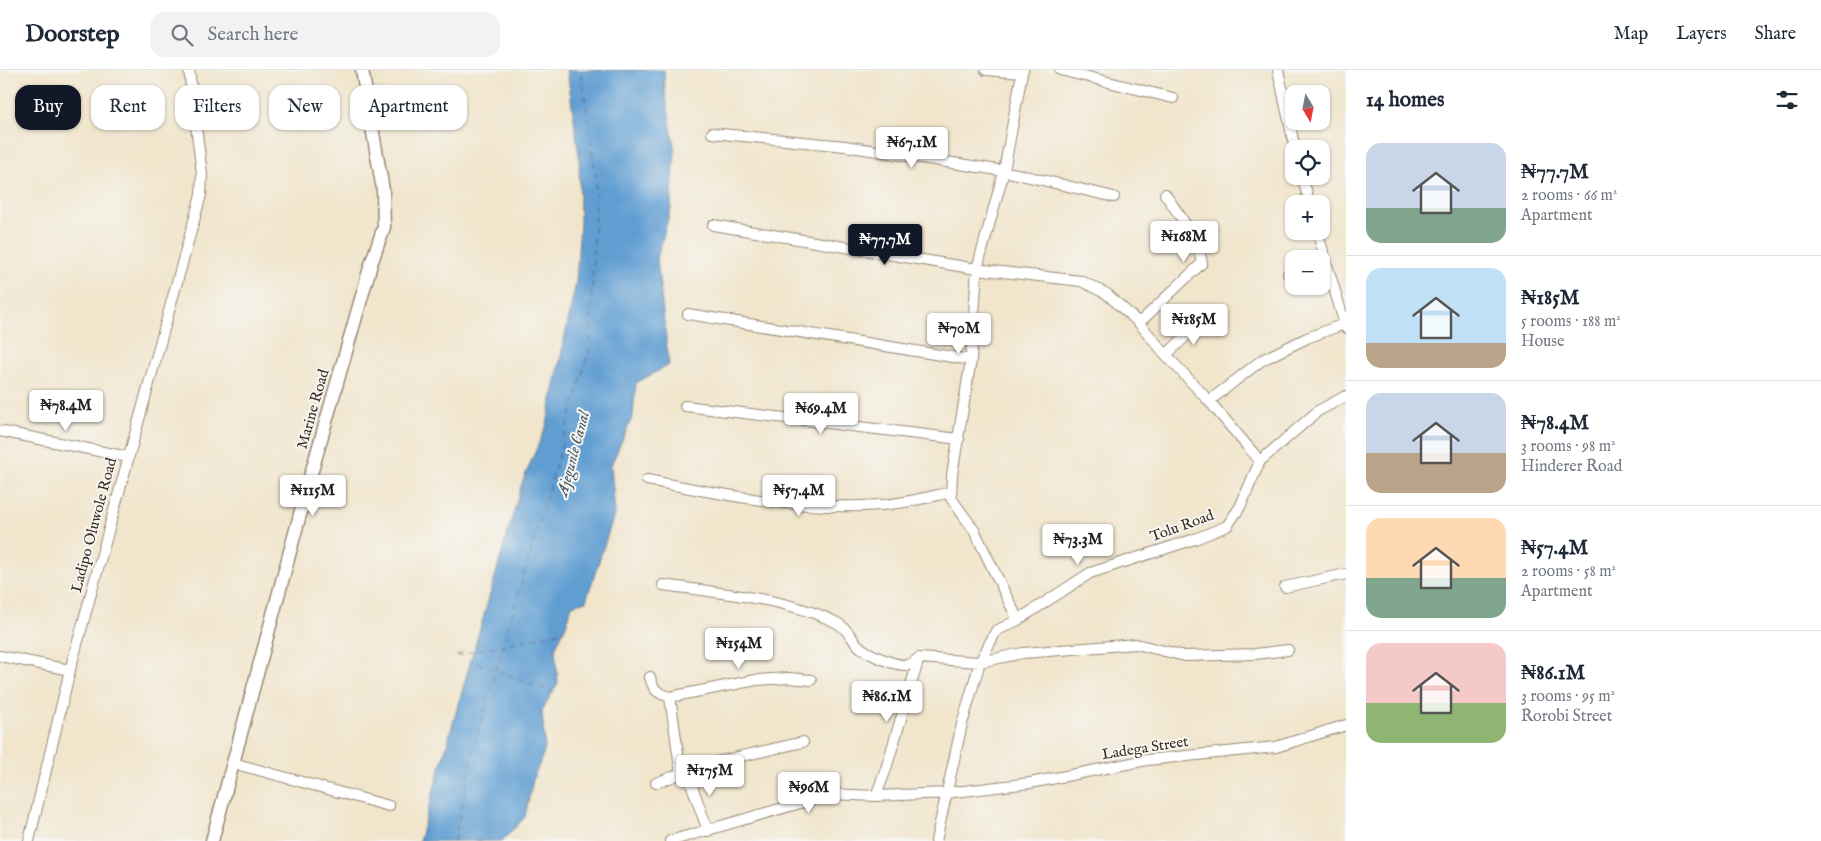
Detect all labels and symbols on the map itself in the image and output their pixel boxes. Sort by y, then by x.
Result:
north arrow [1285,85,1330,130]
pin: ₦67.1M [871,126,953,169]
pin: ₦168M [1149,220,1219,263]
pin: ₦77.7M [844,224,926,266]
pin: ₦185M [1159,304,1229,346]
pin: ₦70M [929,312,989,355]
street label: Marine Road [293,366,334,451]
pin: ₦78.4M [25,390,107,432]
pin: ₦69.4M [780,392,862,435]
water label: Ajegunle Canal [553,408,595,501]
street label: Ladipo Oluwole Road [67,455,121,594]
pin: ₦115M [278,474,348,517]
pin: ₦57.4M [758,474,840,517]
street label: Tolu Road [1147,505,1217,546]
pin: ₦73.3M [1037,524,1119,566]
pin: ₦154M [704,628,774,670]
pin: ₦86.1M [846,680,928,723]
street label: Ladega Street [1100,732,1190,764]
pin: ₦175M [675,754,745,797]
pin: ₦96M [779,772,839,814]

